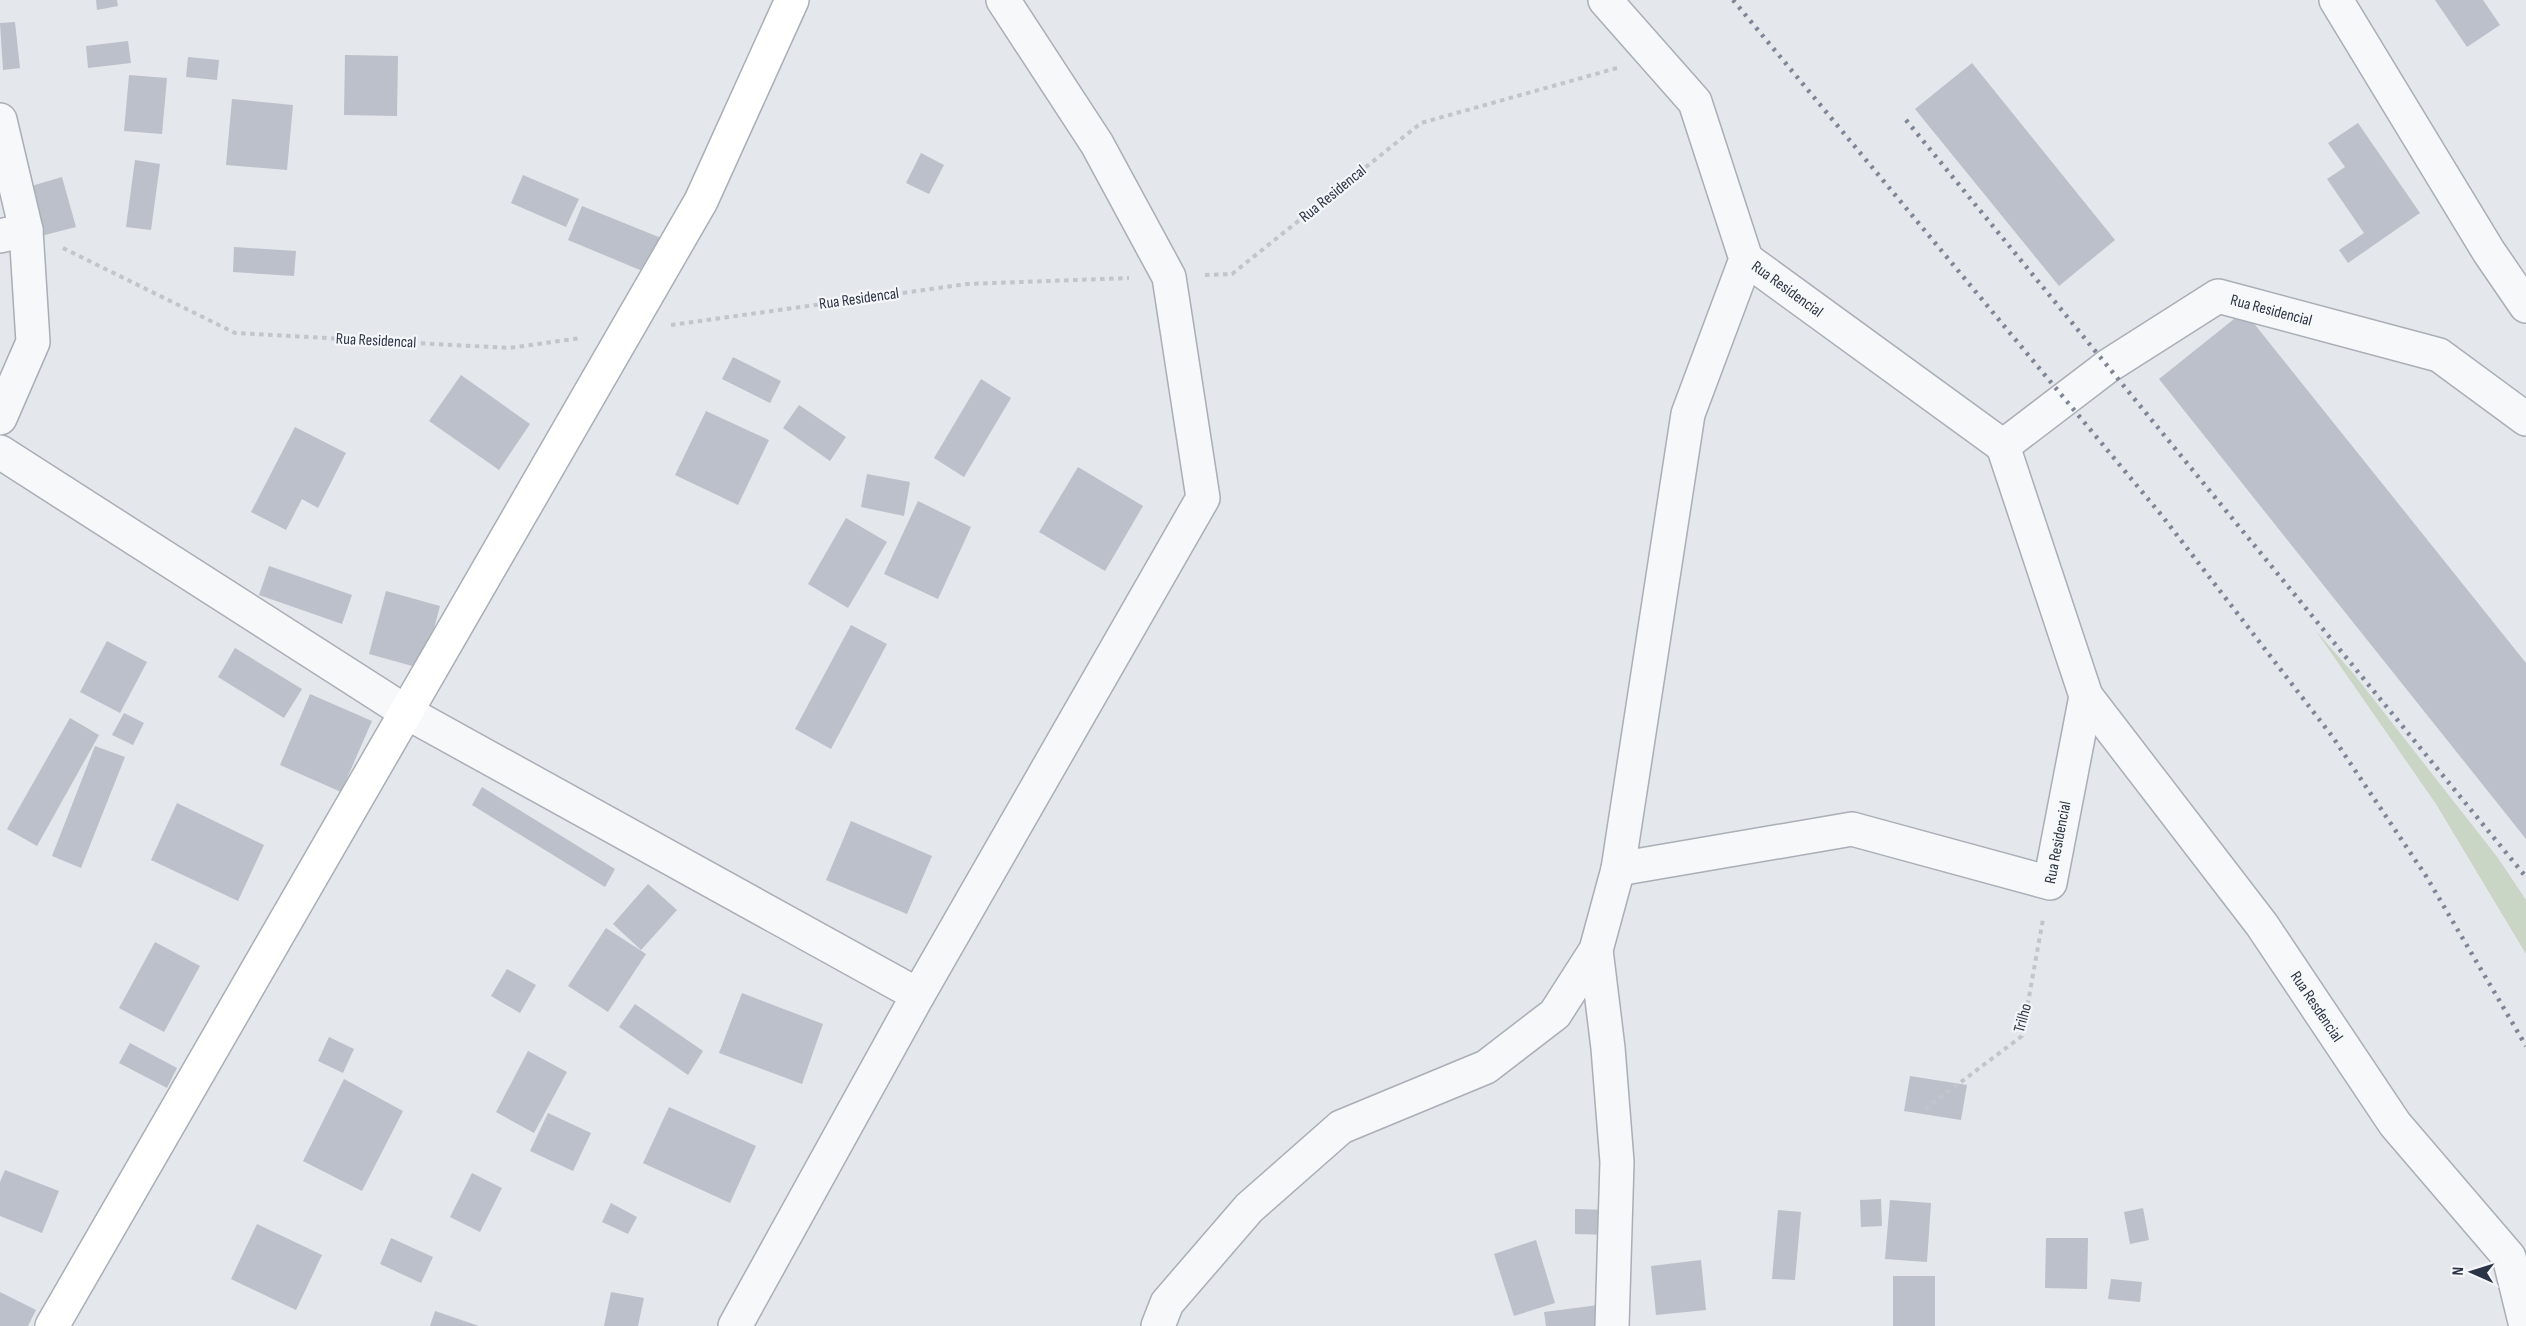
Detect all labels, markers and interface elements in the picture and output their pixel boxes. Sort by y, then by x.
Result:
street label: Rua Residencal [1296,161,1370,227]
street label: Rua Residencial [1748,257,1827,321]
street label: Rua Residencal [818,284,900,314]
street label: Rua Residencial [2228,290,2314,330]
street label: Rua Residencal [335,329,417,353]
street label: Rua Residencial [2041,799,2075,885]
street label: Rua Resdencial [2286,968,2347,1045]
street label: Trilho [2010,1001,2036,1035]
north arrow [2442,1242,2502,1302]
text: N [2449,1267,2468,1276]

